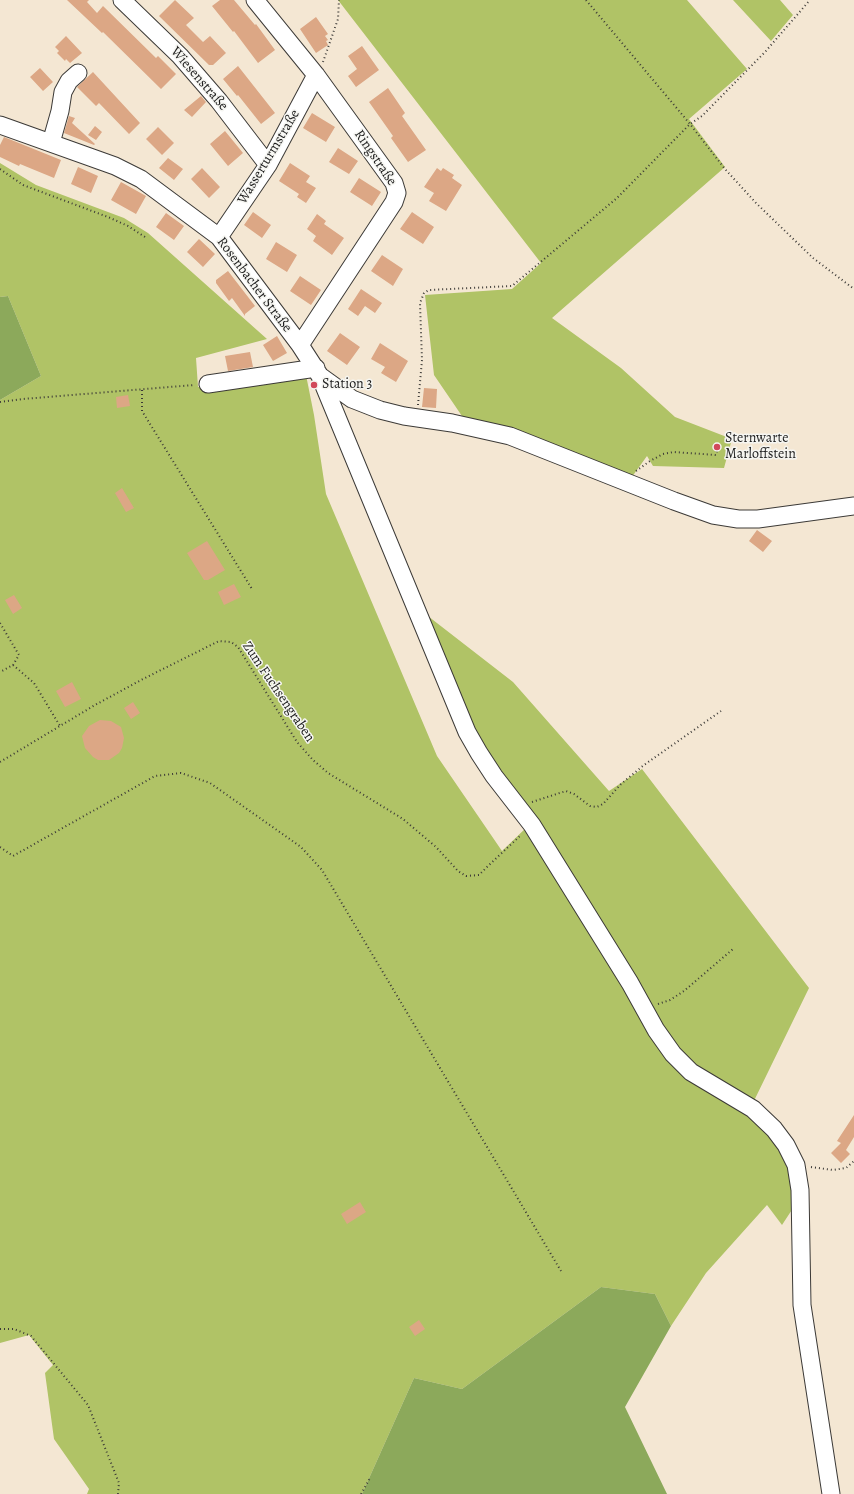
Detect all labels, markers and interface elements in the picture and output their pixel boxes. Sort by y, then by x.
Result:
street label: Wiesenstraße [167,44,231,114]
street label: Wasserturmstraße [234,107,304,207]
street label: Ringstraße [350,127,400,189]
street label: Rosenbacher Straße [213,234,295,336]
place label: Station 3 [322,377,372,393]
marker: Station 3 [309,380,319,390]
place label: Sternwarte Marloffstein [725,431,796,464]
marker: Sternwarte Marloffstein [712,442,722,452]
street label: Zum Fuchsengraben [238,639,318,745]

